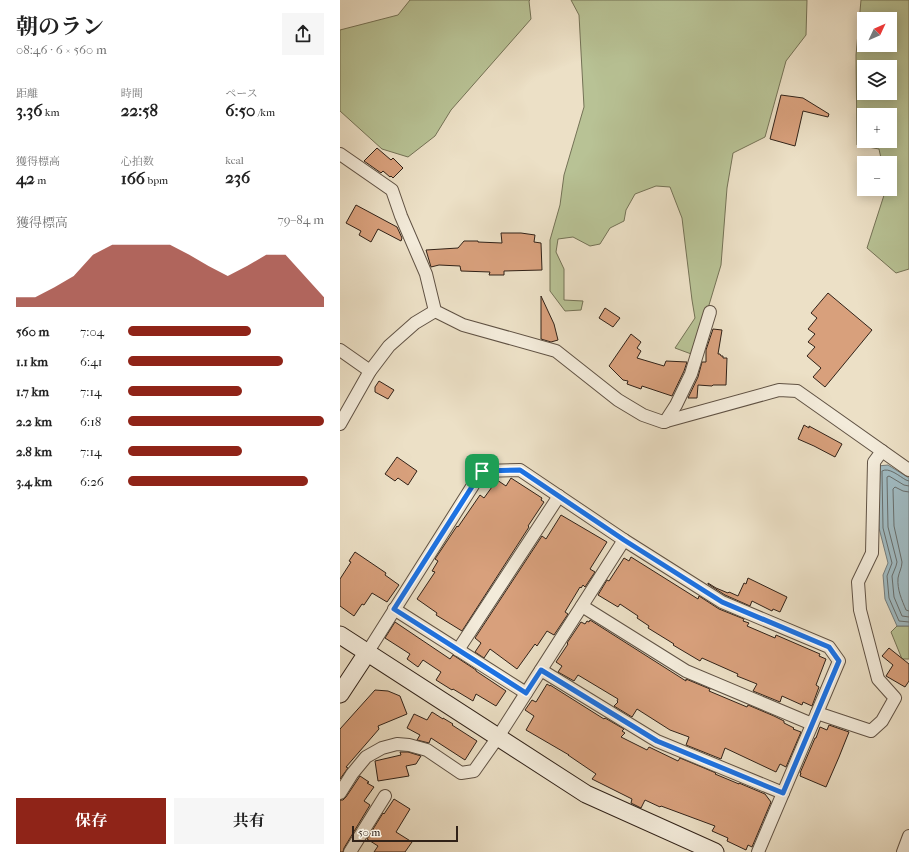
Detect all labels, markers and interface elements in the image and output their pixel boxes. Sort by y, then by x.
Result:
north arrow [857,12,897,52]
map controls [857,12,897,196]
button: share [282,13,324,55]
text: 朝のラン [16,14,104,40]
text: 08:46 · 6 × 560 m [16,42,107,57]
button: layers [857,60,897,100]
text: 距離 [16,87,38,100]
text: 時間 [121,87,143,100]
text: ペース [225,87,258,100]
text: 3.36 [16,100,42,120]
text: 22:58 [121,100,158,120]
text: 6:50 [225,100,255,120]
text: km [42,106,60,119]
text: /km [255,106,275,119]
button: + [857,108,897,148]
text: kcal [225,154,244,167]
text: 獲得標高 [16,155,60,168]
text: 心拍数 [121,155,154,168]
button: − [857,156,897,196]
text: 236 [225,167,250,187]
text: 42 [16,168,35,188]
text: 166 [121,168,145,188]
text: m [35,174,46,187]
text: bpm [145,174,168,187]
text: 79–84 m [278,212,324,227]
text: 獲得標高 [16,215,68,230]
text: 560 m [16,324,49,339]
text: 7:04 [80,324,104,339]
text: 1.1 km [16,354,48,369]
text: 6:41 [80,354,103,369]
text: 1.7 km [16,384,49,399]
text: 7:14 [80,384,102,399]
text: 2.2 km [16,414,52,429]
text: 6:18 [80,414,101,429]
text: 2.8 km [16,444,52,459]
text: 7:14 [80,444,102,459]
pin [465,454,499,488]
icon: arrive [471,460,493,482]
text: 3.4 km [16,474,52,489]
text: 6:26 [80,474,104,489]
button: 保存 [16,798,166,844]
button: 共有 [174,798,324,844]
scale bar [352,824,458,843]
text: 50 m [358,826,380,839]

